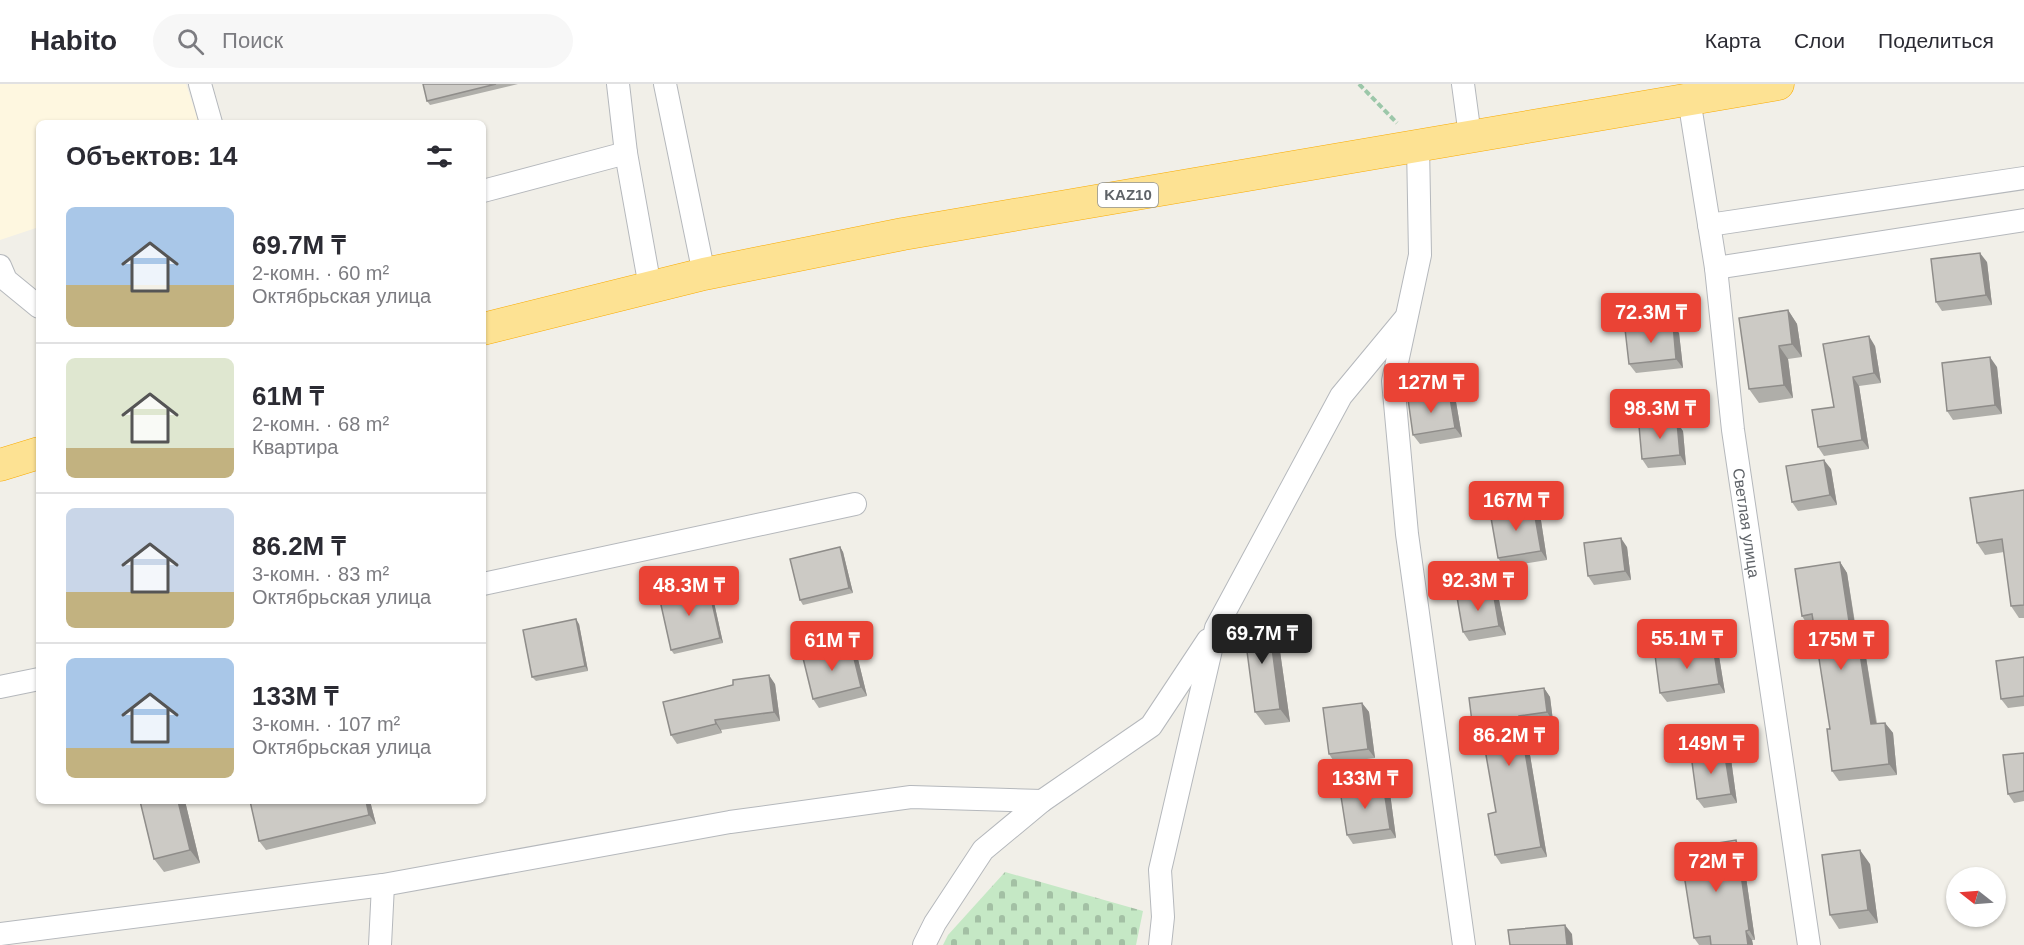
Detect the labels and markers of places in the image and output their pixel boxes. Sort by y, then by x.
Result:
pin: 72.3M ₸ [1596,293,1706,344]
pin: 127M ₸ [1382,363,1480,414]
pin: 98.3M ₸ [1605,389,1715,440]
pin: 167M ₸ [1467,481,1565,532]
pin: 92.3M ₸ [1423,561,1533,612]
pin: 48.3M ₸ [634,566,744,617]
pin: 69.7M ₸ [1207,614,1317,665]
pin: 55.1M ₸ [1632,619,1742,670]
pin: 175M ₸ [1792,620,1890,671]
pin: 61M ₸ [790,621,874,672]
pin: 86.2M ₸ [1454,716,1564,767]
pin: 149M ₸ [1662,724,1760,775]
pin: 133M ₸ [1316,759,1414,810]
pin: 72M ₸ [1674,842,1758,893]

